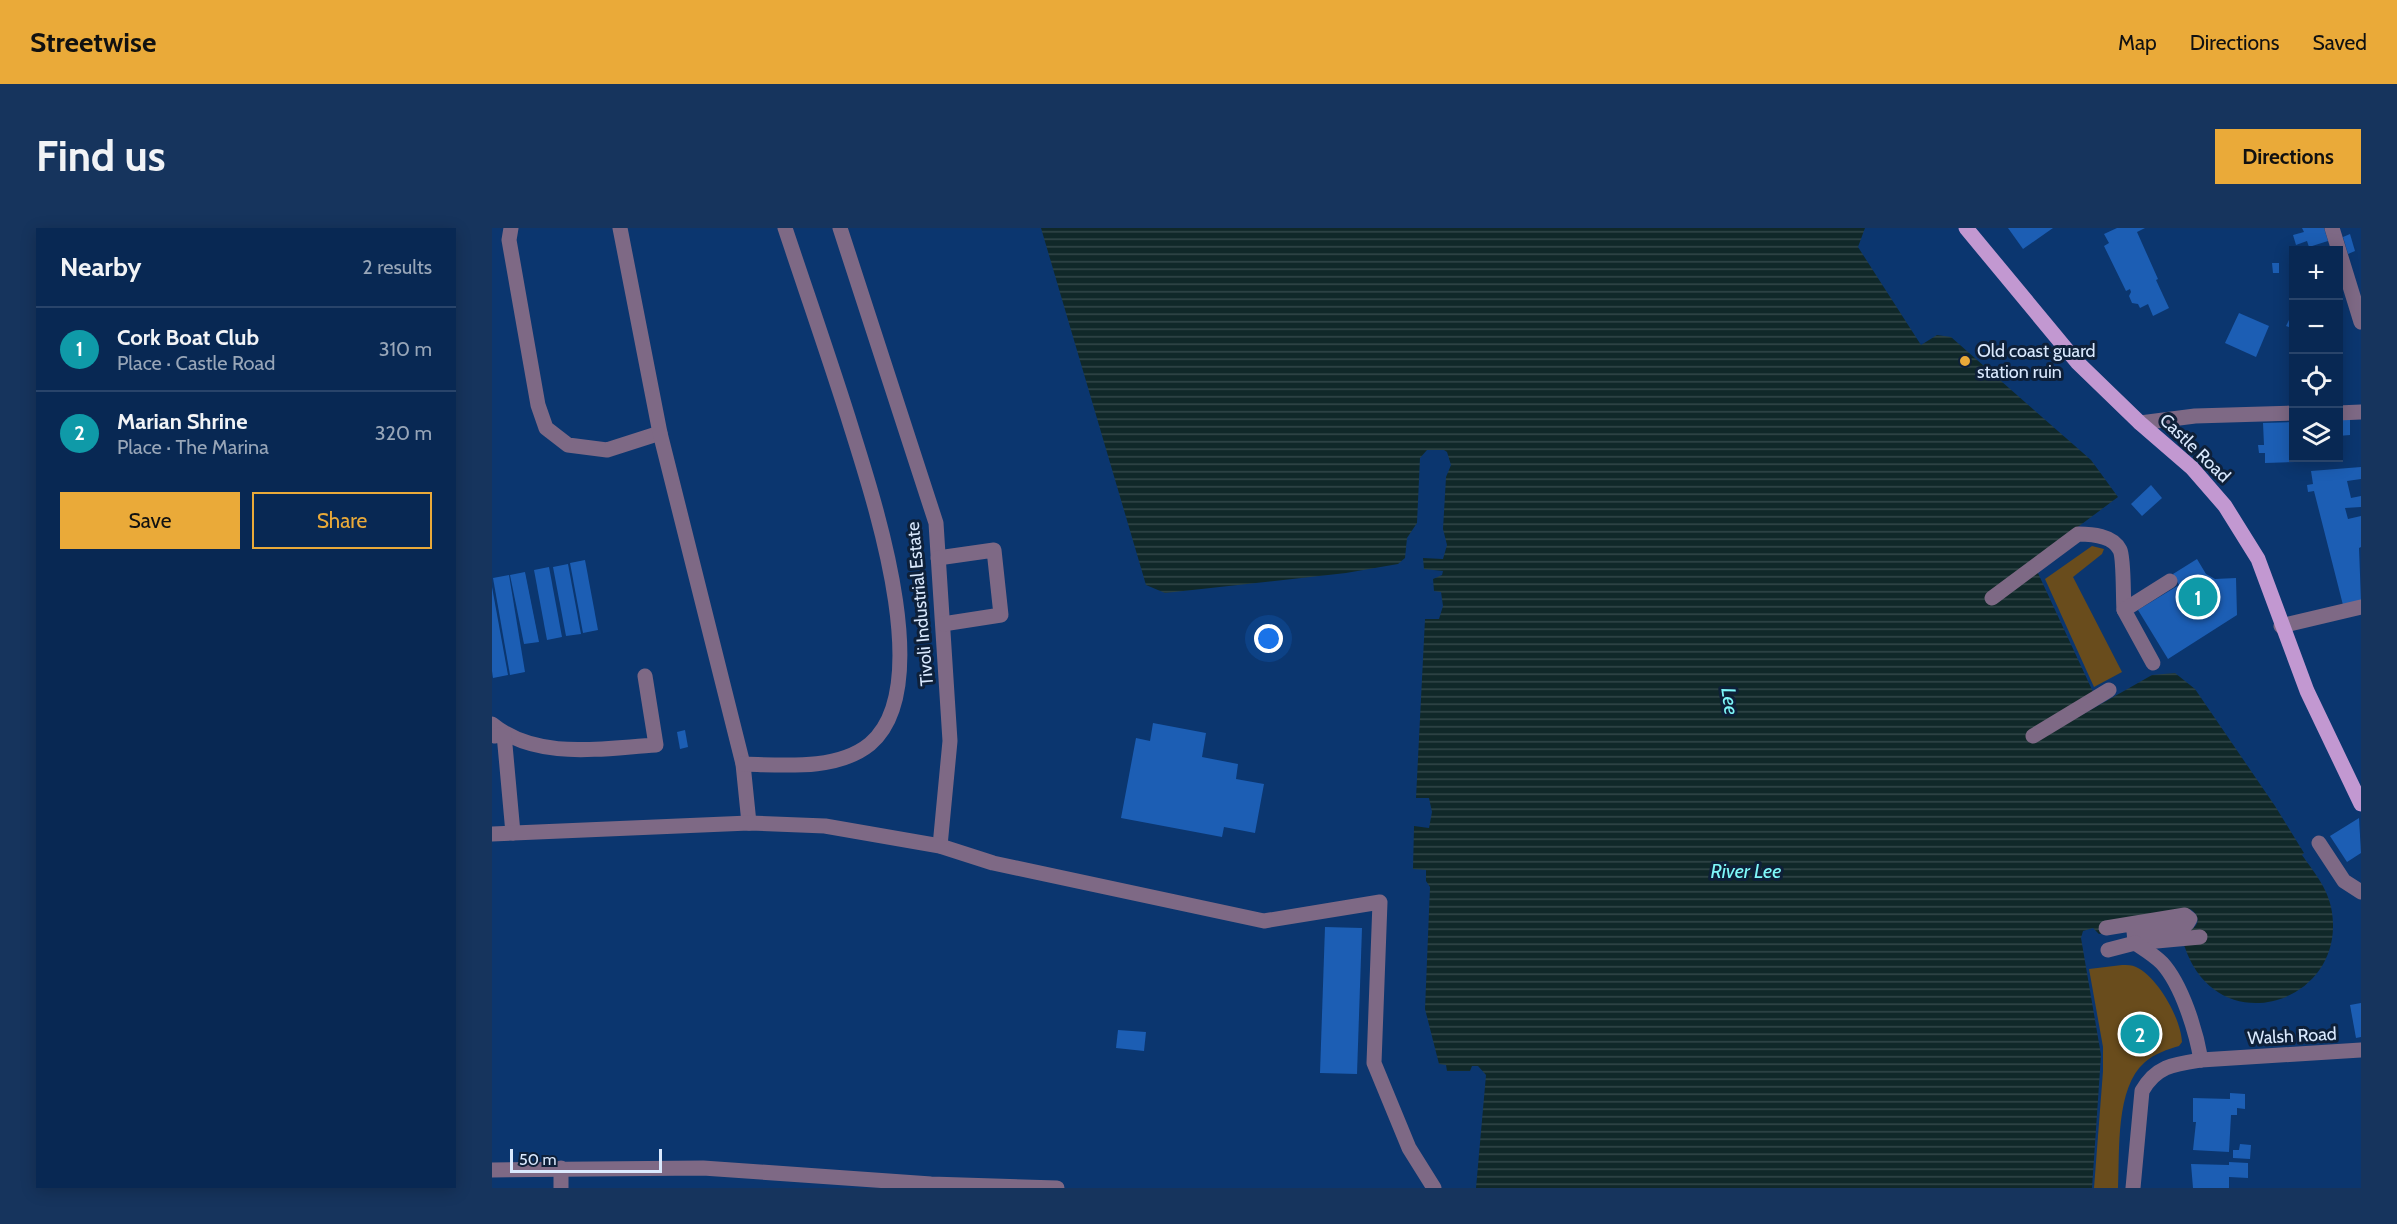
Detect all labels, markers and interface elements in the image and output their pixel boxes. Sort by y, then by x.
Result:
text: Streetwise [30,25,156,59]
text: Map [2118,30,2157,55]
text: Directions [2190,30,2279,55]
text: Saved [2312,30,2367,55]
button: Directions [2215,129,2361,184]
text: Find us [36,130,165,182]
map controls [2289,246,2343,462]
button: + [2289,246,2343,300]
text: Nearby [60,251,141,283]
text: 2 results [362,255,432,279]
button: − [2289,300,2343,354]
text: Cork Boat Club [117,324,259,351]
text: 1 [76,337,83,361]
text: 310 m [379,337,432,361]
place label: Old coast guard station ruin [1977,340,2096,383]
text: Place · Castle Road [117,351,275,375]
marker: Old coast guard station ruin [1958,354,1972,368]
button: locate [2289,354,2343,408]
text: Marian Shrine [117,408,248,435]
button: layers [2289,408,2343,462]
street label: Castle Road [2155,409,2235,487]
text: 2 [74,421,85,445]
text: 320 m [375,421,432,445]
text: Place · The Marina [117,435,269,459]
button: Save [60,492,240,549]
button: Share [252,492,432,549]
street label: Tivoli Industrial Estate [902,521,938,687]
pin: 1 [2178,574,2218,620]
your location [1254,624,1283,653]
water label: Lee [1716,686,1744,716]
water label: River Lee [1711,859,1781,883]
pin: 2 [2120,1012,2160,1056]
street label: Walsh Road [2247,1023,2337,1049]
scale bar [510,1146,662,1174]
text: 50 m [519,1150,556,1169]

